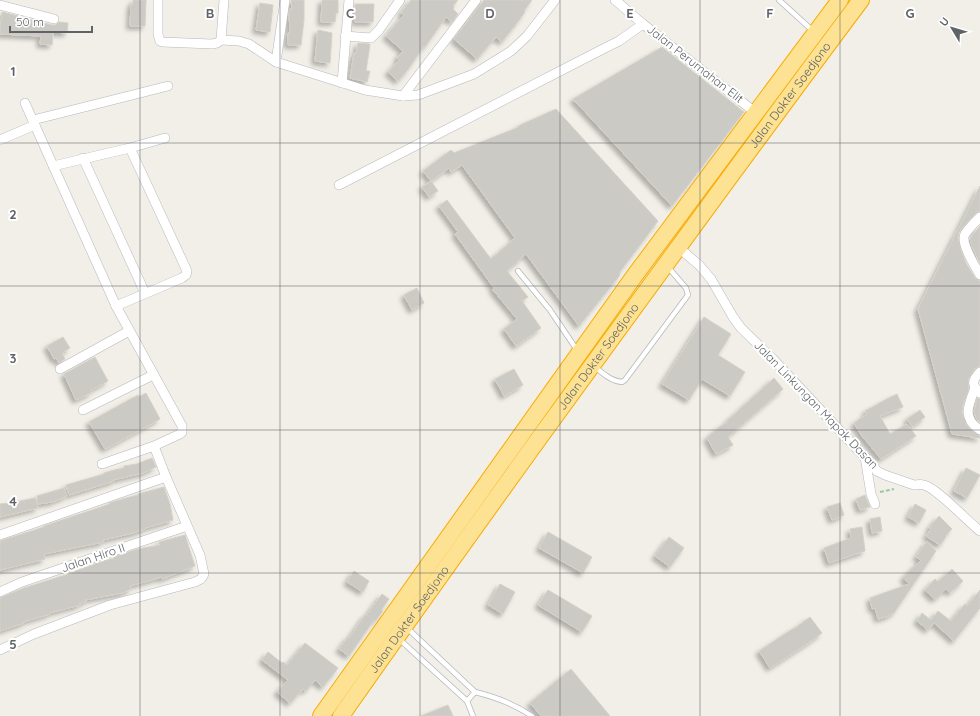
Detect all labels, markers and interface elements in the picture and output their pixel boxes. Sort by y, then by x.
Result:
text: B [206,5,214,21]
text: C [346,5,354,21]
text: D [485,5,495,21]
text: E [626,5,634,21]
text: F [766,5,774,21]
text: G [905,5,915,21]
scale bar [10,8,92,34]
north arrow [932,8,972,48]
text: 50 m [16,14,44,29]
text: U [936,14,952,29]
street label: Jalan Perumahan Elit [644,21,747,106]
street label: Jalan Dokter Soedjono [745,39,834,151]
text: 1 [10,63,16,79]
text: 2 [9,206,17,222]
street label: Jalan Dokter Soedjono [554,300,642,413]
street label: Jalan Linkungan Mapak Dasan [751,337,882,472]
text: 3 [10,350,17,366]
text: 4 [9,493,17,509]
street label: Jalan Hiro II [59,540,127,575]
street label: Jalan Dokter Soedjono [365,563,452,676]
text: 5 [9,636,17,652]

